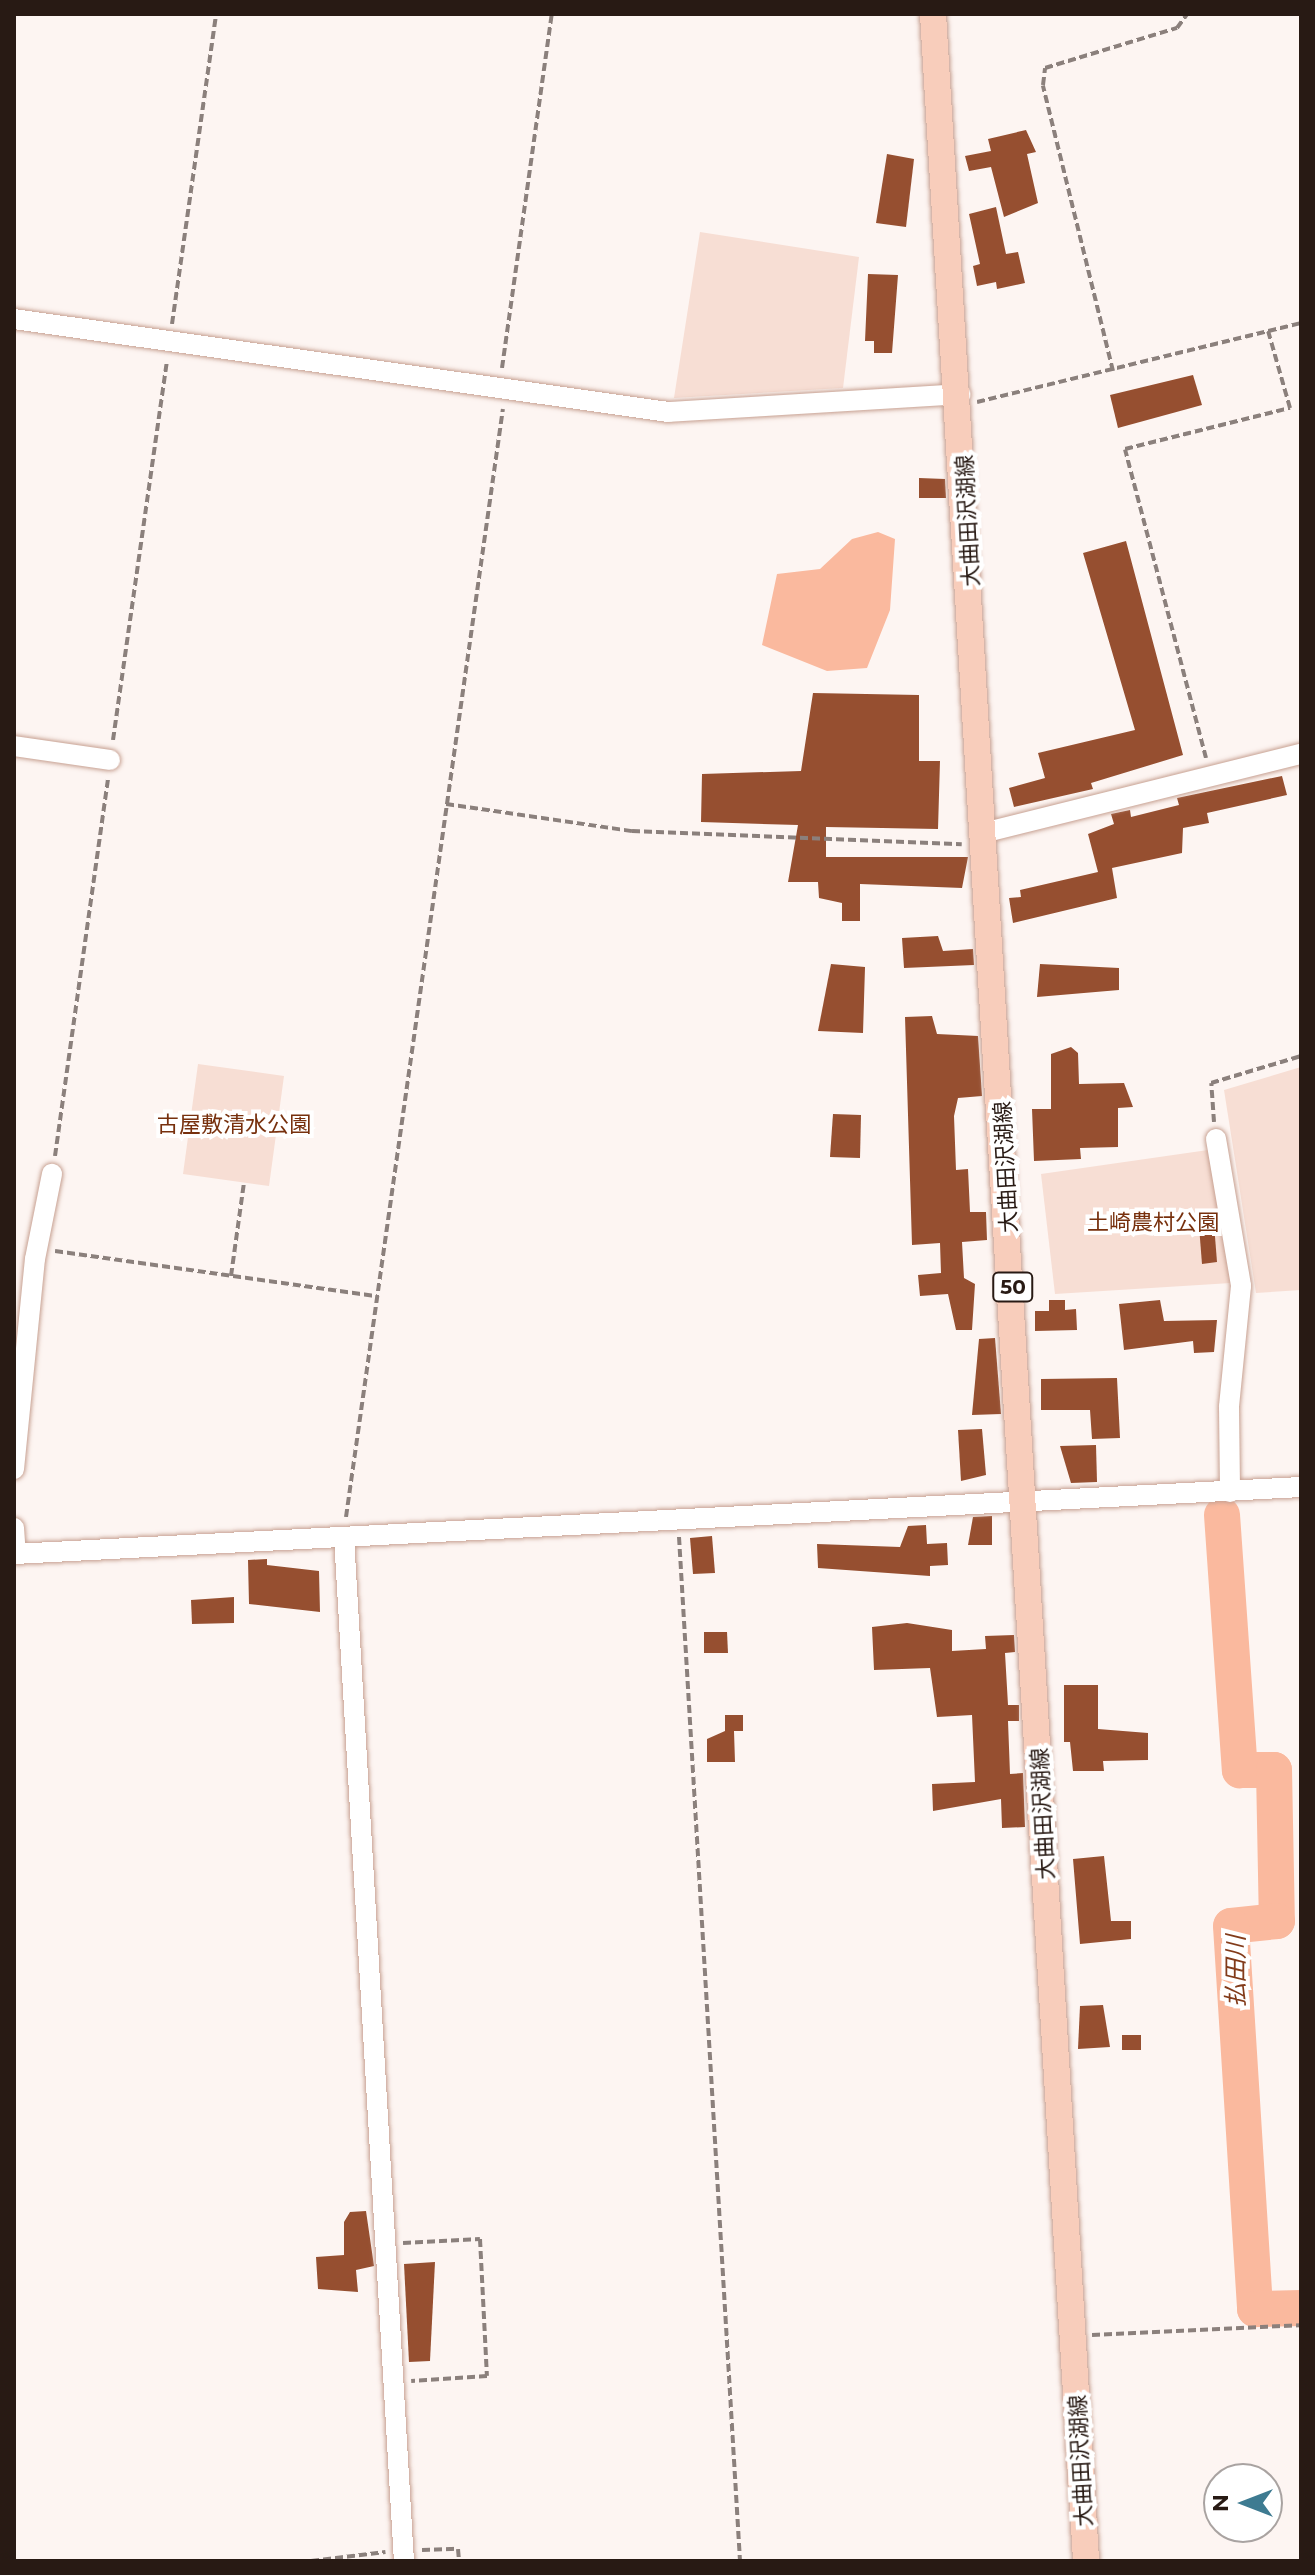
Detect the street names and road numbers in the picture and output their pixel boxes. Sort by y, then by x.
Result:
street label: 大曲田沢湖線 [951,454,985,588]
street label: 大曲田沢湖線 [989,1100,1023,1234]
road number: 50 [991,1271,1035,1303]
street label: 大曲田沢湖線 [1026,1747,1060,1881]
street label: 大曲田沢湖線 [1064,2394,1098,2528]

